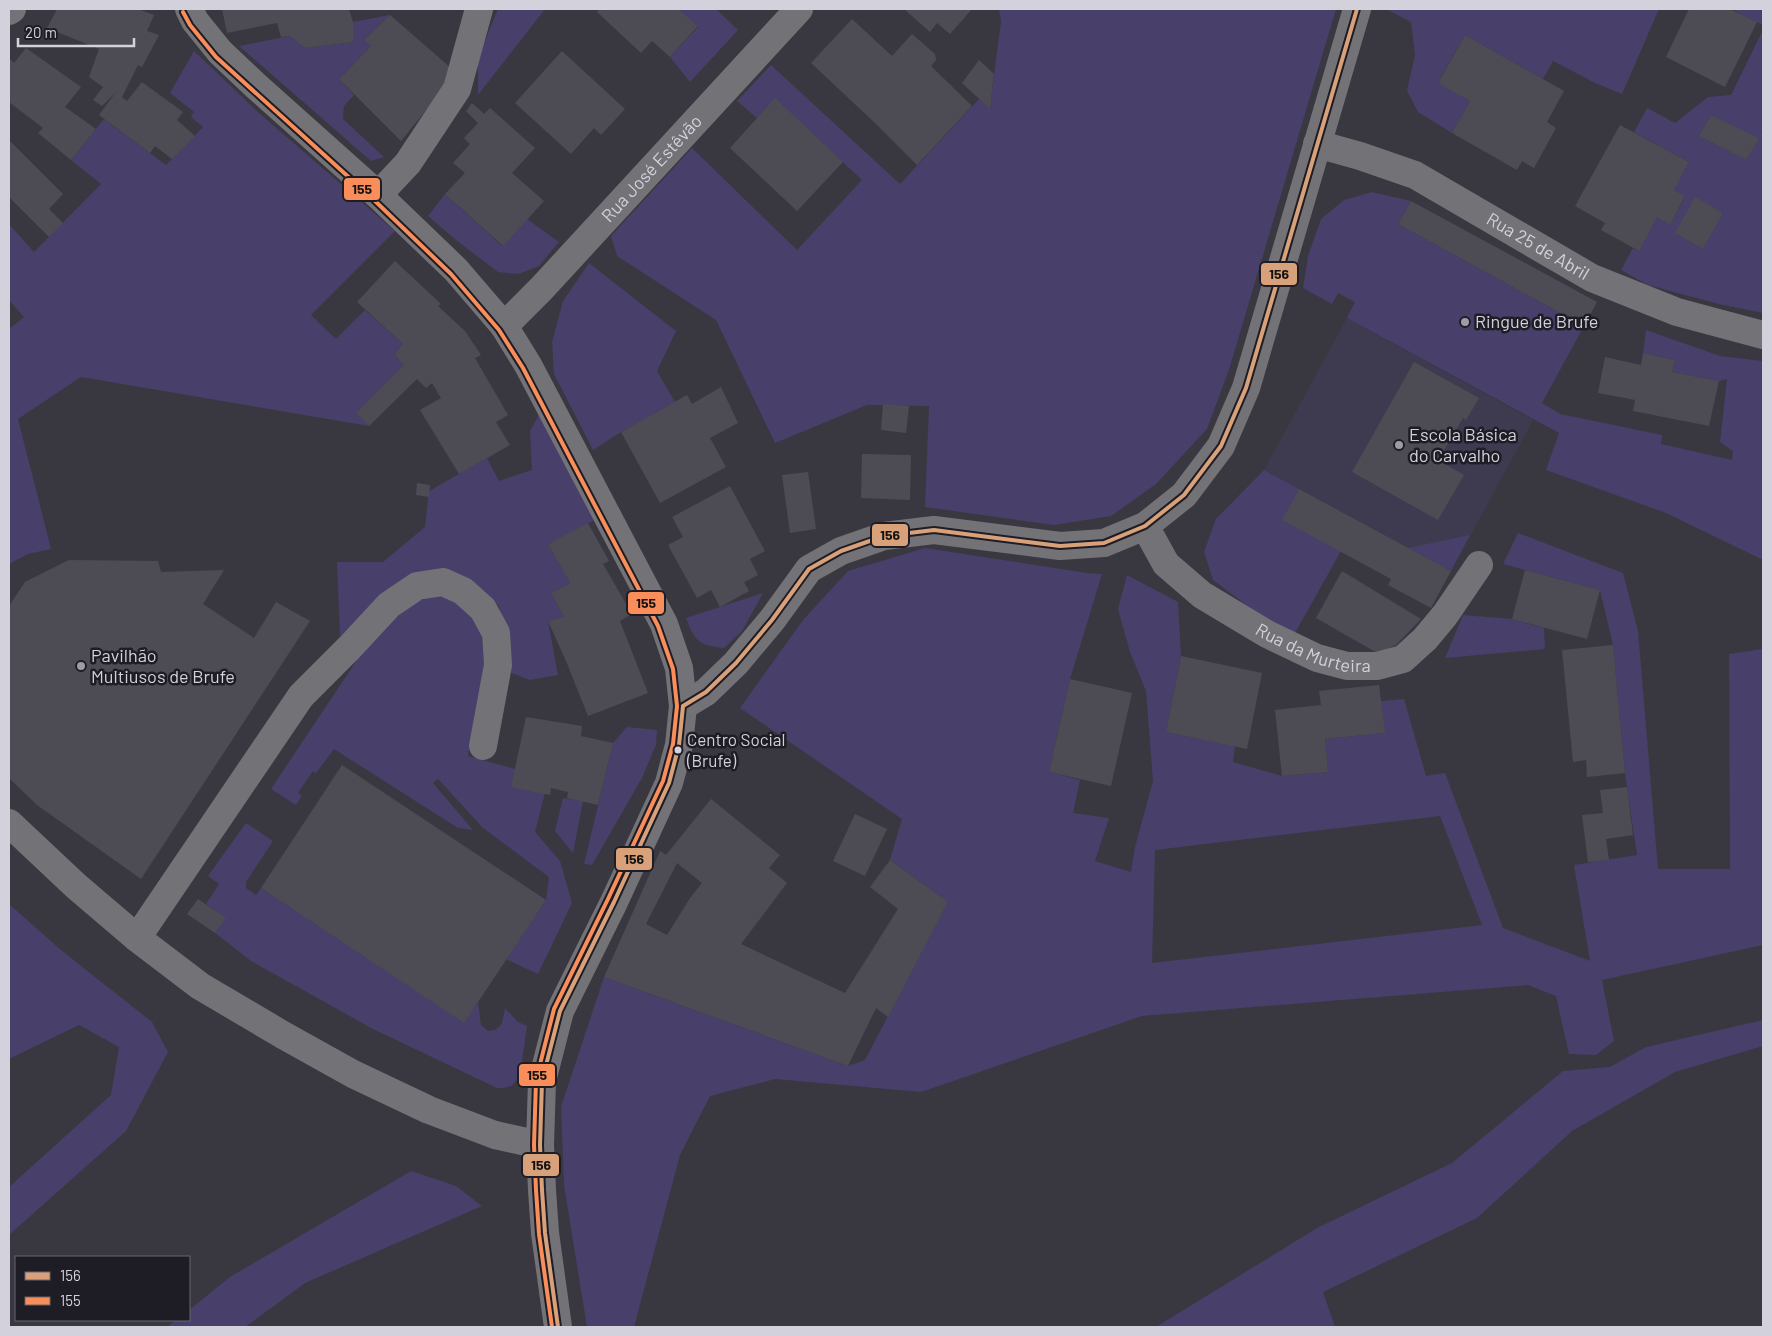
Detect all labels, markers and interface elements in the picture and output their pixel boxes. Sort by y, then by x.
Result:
scale bar [18,15,134,47]
text: 20 m [25,23,57,41]
street label: Rua José Estêvão [596,110,706,226]
line badge: 155 [343,177,381,201]
text: 155 [352,180,372,197]
street label: Rua 25 de Abril [1483,207,1594,284]
line badge: 156 [1260,262,1298,286]
text: 156 [1269,265,1289,282]
place label: Ringue de Brufe [1475,310,1598,332]
marker: Ringue de Brufe [1459,316,1471,328]
place label: Escola Básica do Carvalho [1409,423,1517,466]
marker: Escola Básica do Carvalho [1393,439,1405,451]
line badge: 156 [871,523,909,547]
text: 156 [880,526,900,543]
line badge: 155 [627,591,665,615]
text: 155 [636,594,656,611]
street label: Rua da Murteira [1252,618,1371,677]
place label: Pavilhão Multiusos de Brufe [91,644,235,687]
marker: Pavilhão Multiusos de Brufe [75,660,87,672]
place label: Centro Social (Brufe) [686,729,785,770]
marker: Centro Social (Brufe) [673,745,683,755]
line badge: 156 [615,847,653,871]
text: 156 [624,850,644,867]
line badge: 155 [518,1063,556,1087]
text: 155 [527,1066,547,1083]
line badge: 156 [522,1153,560,1177]
text: 156 [531,1156,551,1173]
legend [15,1256,190,1321]
text: 156 [60,1266,81,1284]
text: 155 [60,1291,81,1309]

